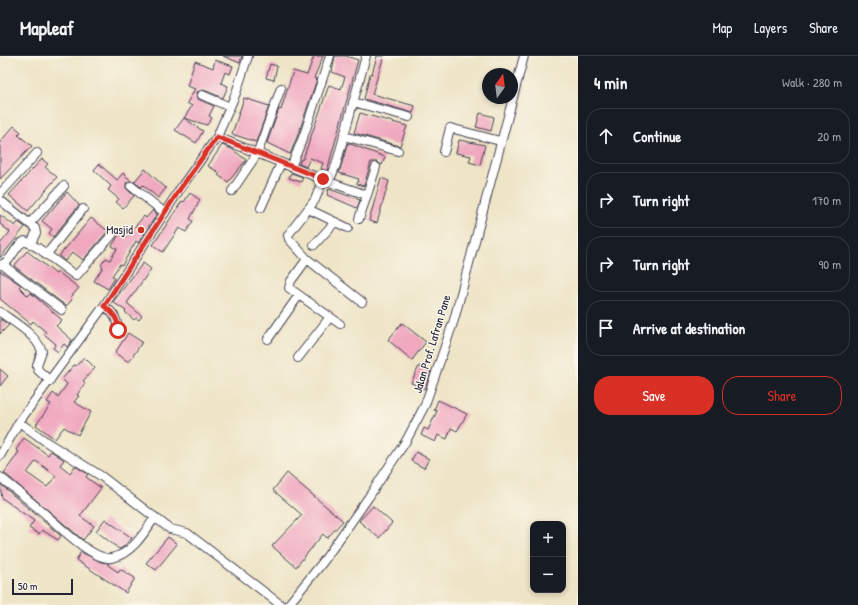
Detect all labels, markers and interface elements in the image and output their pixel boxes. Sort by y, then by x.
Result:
text: Mapleaf [20,15,74,41]
text: Map [712,18,732,37]
text: Layers [754,18,787,37]
text: Share [809,18,838,37]
north arrow [482,68,518,104]
text: 4 min [594,71,627,94]
text: Walk · 280 m [782,73,842,91]
icon: ahead [595,125,617,147]
text: Continue [633,126,681,147]
text: 20 m [817,127,841,145]
route end [314,170,332,188]
icon: right [595,189,617,211]
text: Turn right [633,190,689,211]
text: 170 m [812,191,841,209]
place label: Masjid [106,221,133,238]
marker: Masjid [136,225,146,235]
icon: right [595,253,617,275]
text: Turn right [633,254,689,275]
text: 90 m [819,255,841,273]
street label: Jalan Prof. Lafran Pane [409,293,455,395]
icon: arrive [595,317,617,339]
text: Arrive at destination [633,318,745,339]
route start [109,321,127,339]
button: Save [594,376,714,415]
button: Share [722,376,842,415]
map controls [530,521,566,593]
button: + [530,521,566,557]
button: − [530,557,566,593]
scale bar [12,577,73,596]
text: 50 m [18,579,38,593]

